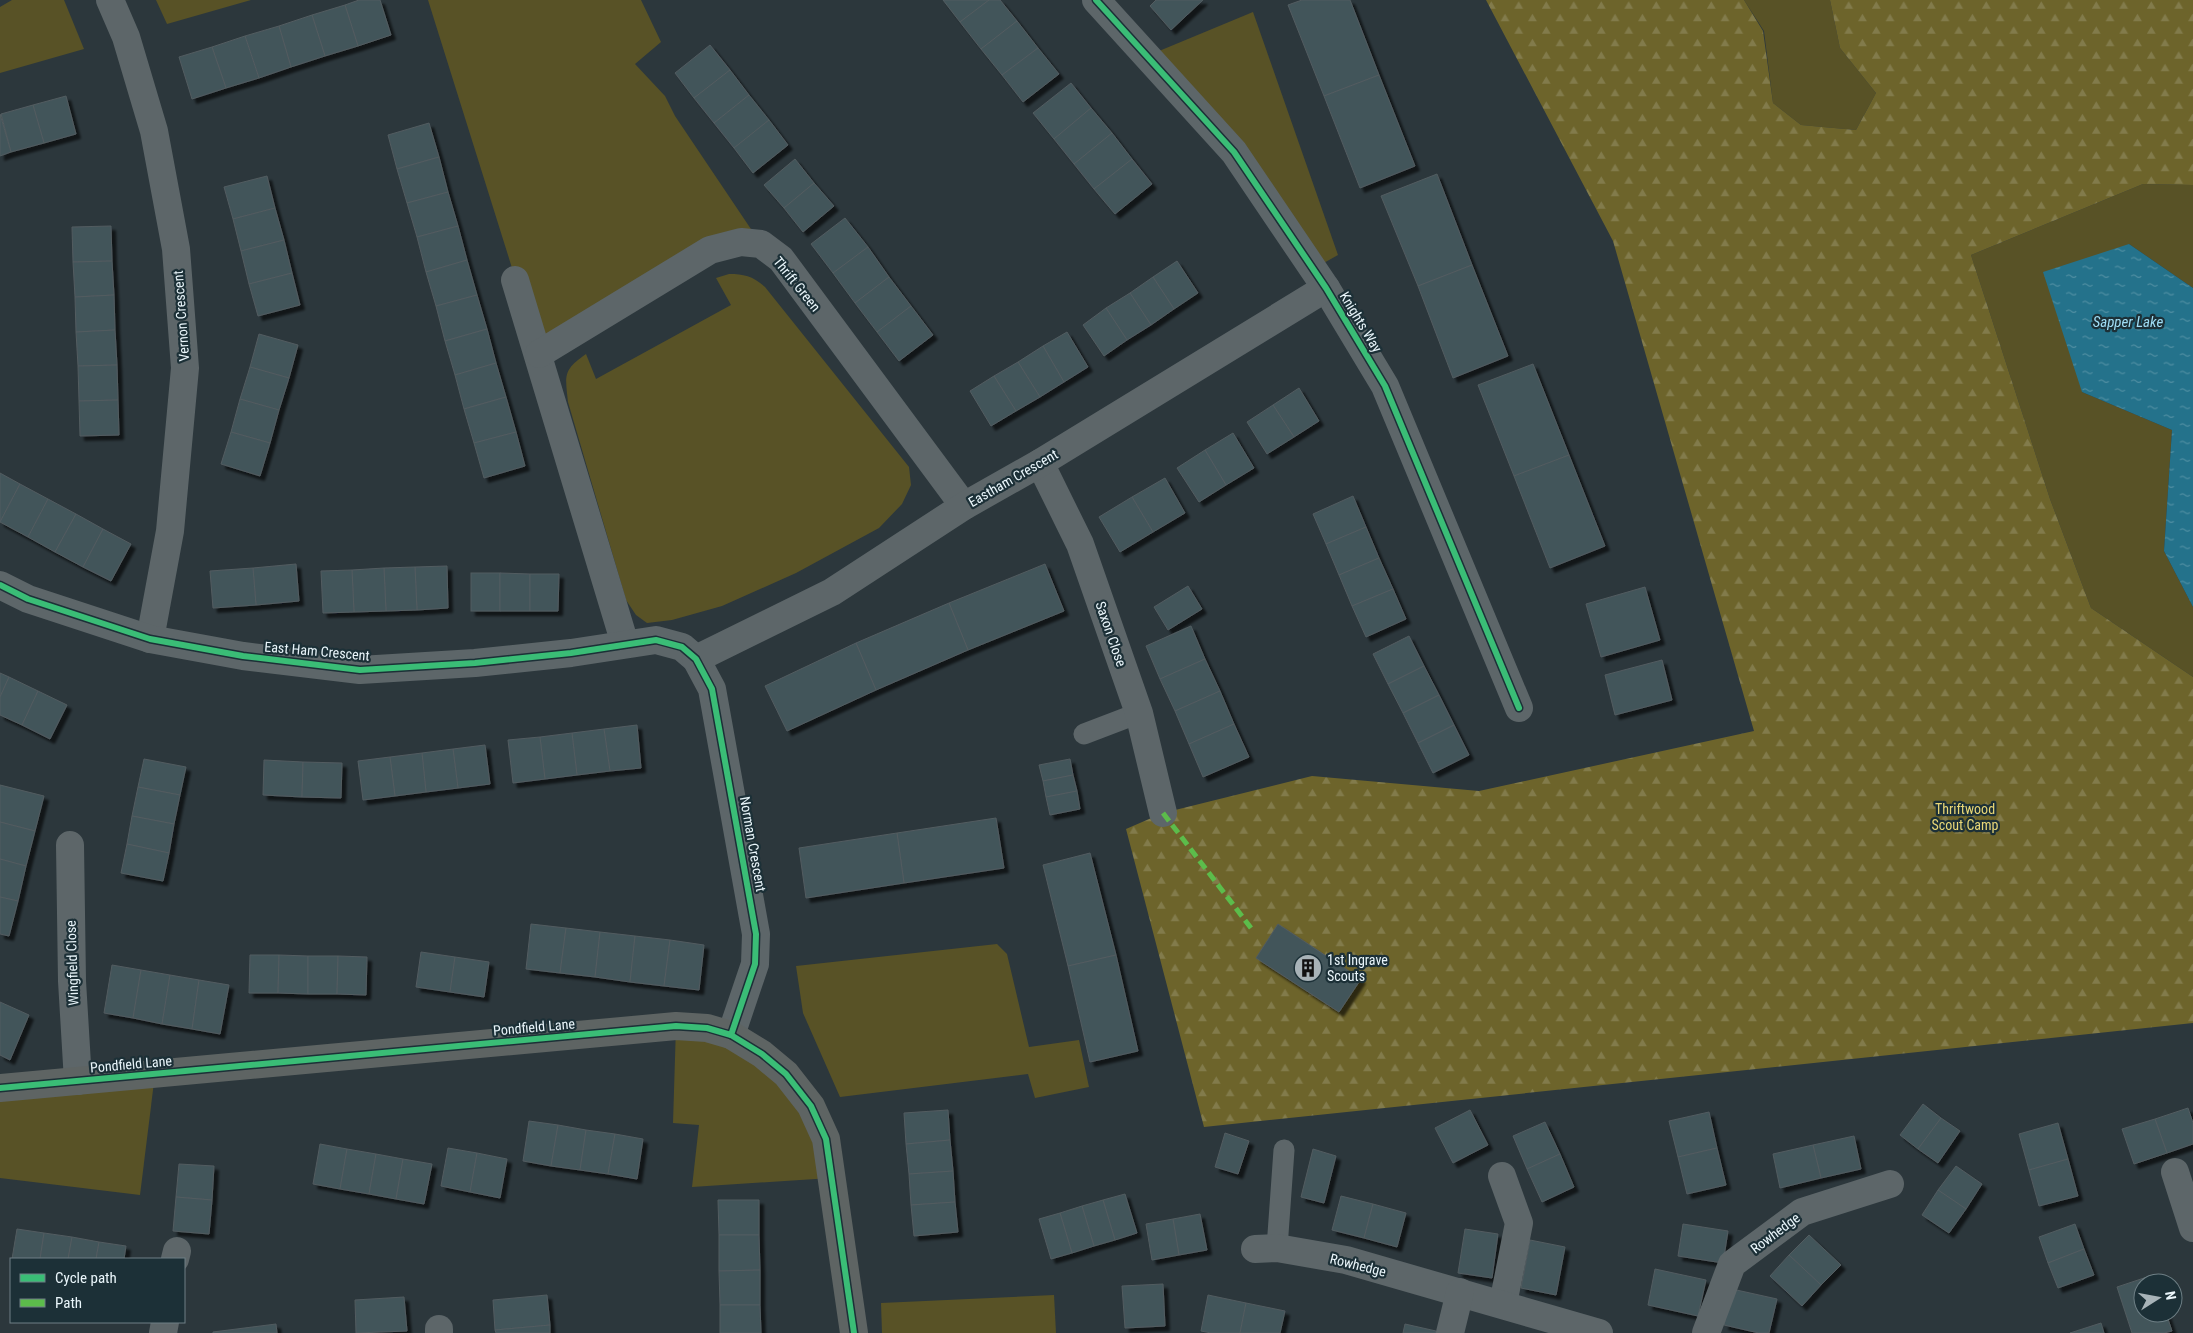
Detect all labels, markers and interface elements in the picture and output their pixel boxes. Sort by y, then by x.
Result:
street label: Thrift Green [770,253,824,315]
street label: Vernon Crescent [170,270,192,362]
street label: Knights Way [1337,289,1385,355]
water label: Sapper Lake [2093,313,2164,331]
street label: Eastham Crescent [966,446,1060,510]
street label: Saxon Close [1092,599,1130,669]
street label: East Ham Crescent [264,638,370,664]
street label: Norman Crescent [737,795,769,893]
park label: Thriftwood Scout Camp [1932,801,1999,833]
street label: Wingfield Close [62,920,81,1006]
place label: 1st Ingrave Scouts [1327,952,1388,984]
building icon: 1st Ingrave Scouts [1293,953,1323,983]
street label: Pondfield Lane [492,1015,576,1039]
street label: Pondfield Lane [89,1052,173,1076]
street label: Rowhedge [1747,1209,1803,1257]
street label: Rowhedge [1328,1250,1388,1280]
legend [10,1258,185,1323]
text: Cycle path [55,1269,117,1287]
north arrow [2133,1273,2183,1323]
text: N [2162,1290,2179,1301]
text: Path [55,1294,82,1312]

